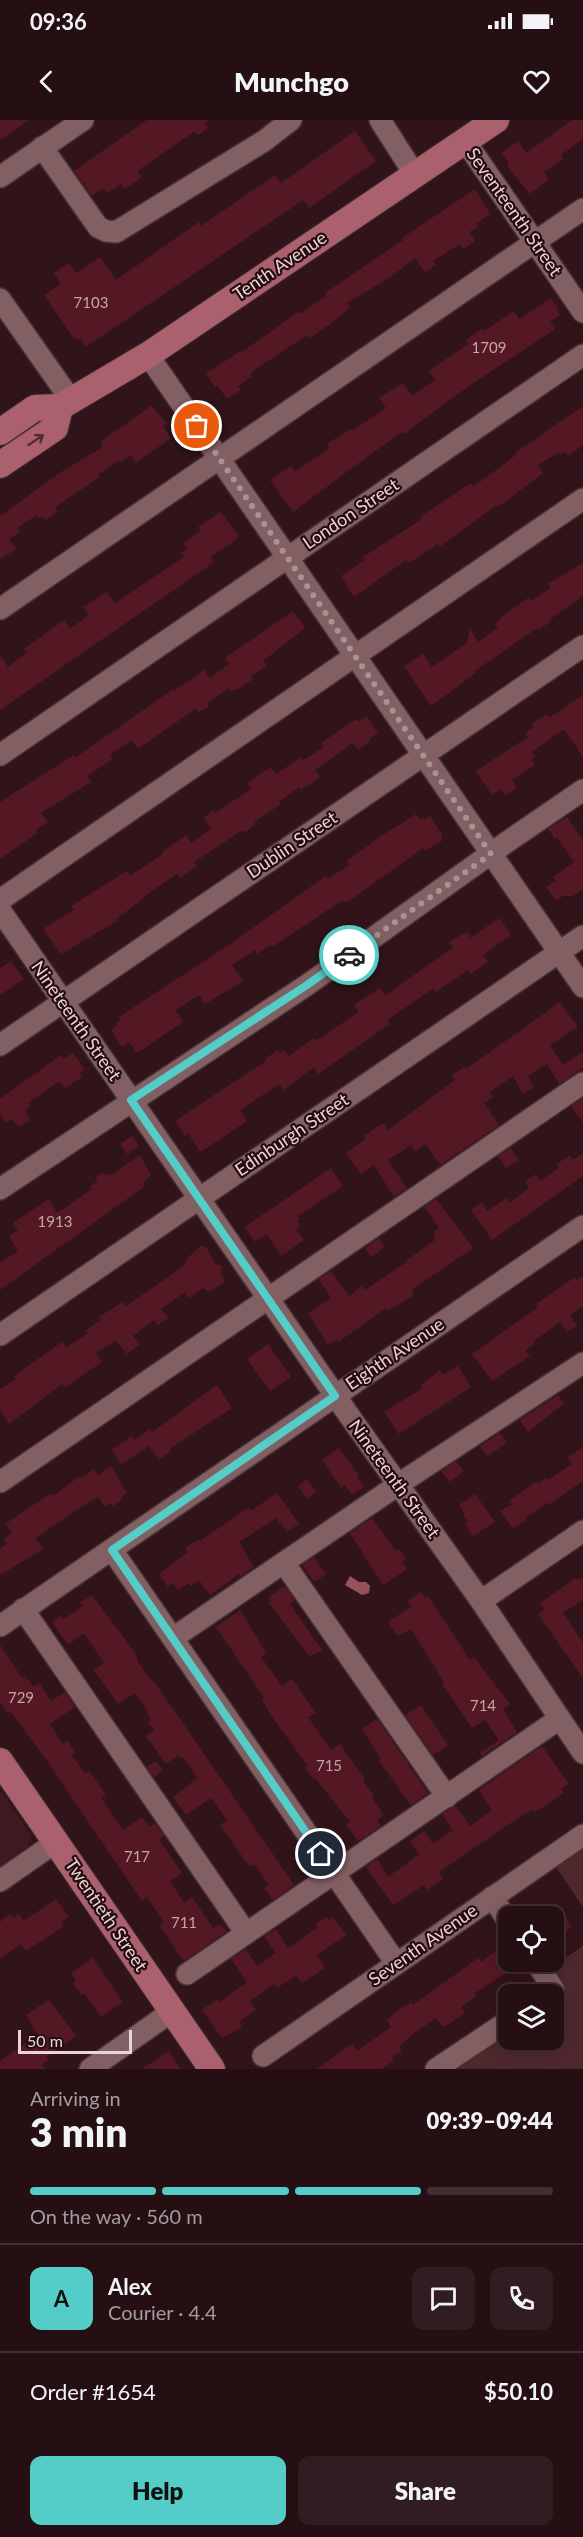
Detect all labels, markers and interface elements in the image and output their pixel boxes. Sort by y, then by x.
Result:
text: 09:36 [30,8,87,35]
icon: back [30,65,63,98]
text: Munchgo [234,65,349,98]
icon: heart [520,65,553,98]
street label: Seventeenth Street [462,143,568,280]
street label: Tenth Avenue [229,226,330,304]
house number: 7103 [74,293,108,311]
house number: 1709 [472,338,506,356]
pin [171,400,222,451]
icon: bag [180,409,213,442]
one-way arrow [28,434,44,446]
street label: London Street [298,473,403,553]
street label: Dublin Street [242,806,341,882]
courier [319,925,379,985]
icon: car [333,939,366,972]
street label: Nineteenth Street [27,956,127,1085]
street label: Edinburgh Street [230,1088,353,1180]
house number: 1913 [38,1212,72,1230]
street label: Eighth Avenue [341,1312,448,1394]
street label: Nineteenth Street [344,1415,446,1542]
house number: 729 [8,1688,34,1706]
house number: 714 [470,1696,496,1714]
house number: 715 [316,1756,342,1774]
pin [295,1828,346,1879]
icon: home [304,1837,337,1870]
house number: 717 [124,1847,150,1865]
street label: Twentieth Street [61,1854,153,1976]
street label: Seventh Avenue [364,1899,481,1990]
map controls [498,1906,564,2050]
button: locate [498,1906,564,1972]
house number: 711 [171,1913,197,1931]
button: layers [498,1984,564,2050]
scale bar [18,2027,132,2054]
text: 50 m [27,2031,63,2050]
text: Arriving in [30,2086,121,2110]
text: 09:39–09:44 [427,2107,553,2134]
text: 3 min [30,2109,127,2155]
text: On the way · 560 m [30,2204,203,2228]
button: chat [412,2267,475,2330]
button: phone [490,2267,553,2330]
text: Alex [108,2273,152,2300]
text: A [54,2285,69,2312]
text: Courier · 4.4 [108,2300,217,2324]
text: Order #1654 [30,2378,156,2405]
text: $50.10 [484,2378,553,2405]
button: Help [30,2456,286,2525]
button: Share [298,2456,553,2525]

